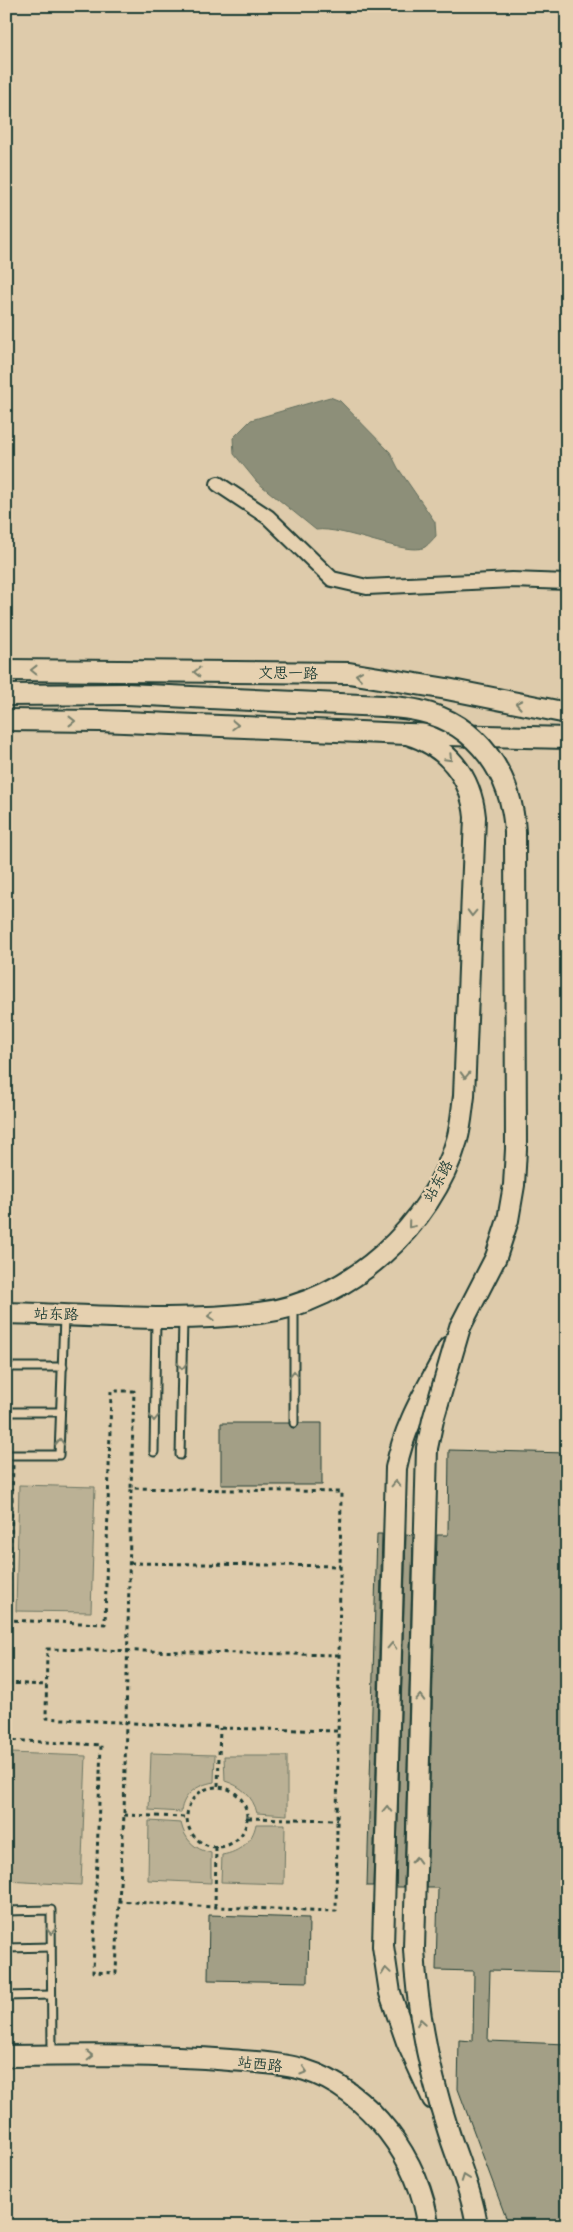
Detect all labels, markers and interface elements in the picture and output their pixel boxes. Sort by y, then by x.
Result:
street label: 文思一路 [258,661,318,684]
one-way arrow [30,665,38,675]
one-way arrow [192,667,200,677]
one-way arrow [355,670,363,681]
one-way arrow [514,699,523,710]
one-way arrow [69,716,77,726]
one-way arrow [232,720,239,730]
one-way arrow [443,752,452,761]
one-way arrow [467,909,478,917]
one-way arrow [460,1072,470,1079]
street label: 站东路 [418,1156,457,1206]
one-way arrow [408,1219,417,1228]
street label: 站东路 [33,1303,79,1324]
one-way arrow [207,1310,215,1321]
one-way arrow [177,1362,187,1370]
one-way arrow [289,1370,299,1378]
one-way arrow [149,1414,160,1422]
one-way arrow [54,1438,65,1446]
one-way arrow [391,1480,401,1488]
one-way arrow [386,1642,397,1650]
one-way arrow [415,1694,426,1702]
one-way arrow [382,1805,392,1812]
one-way arrow [411,1856,421,1864]
one-way arrow [46,1928,56,1935]
one-way arrow [382,1967,392,1975]
one-way arrow [417,2018,427,2027]
one-way arrow [86,2050,94,2061]
street label: 站西路 [237,2051,284,2076]
one-way arrow [299,2065,308,2075]
one-way arrow [461,2175,471,2183]

